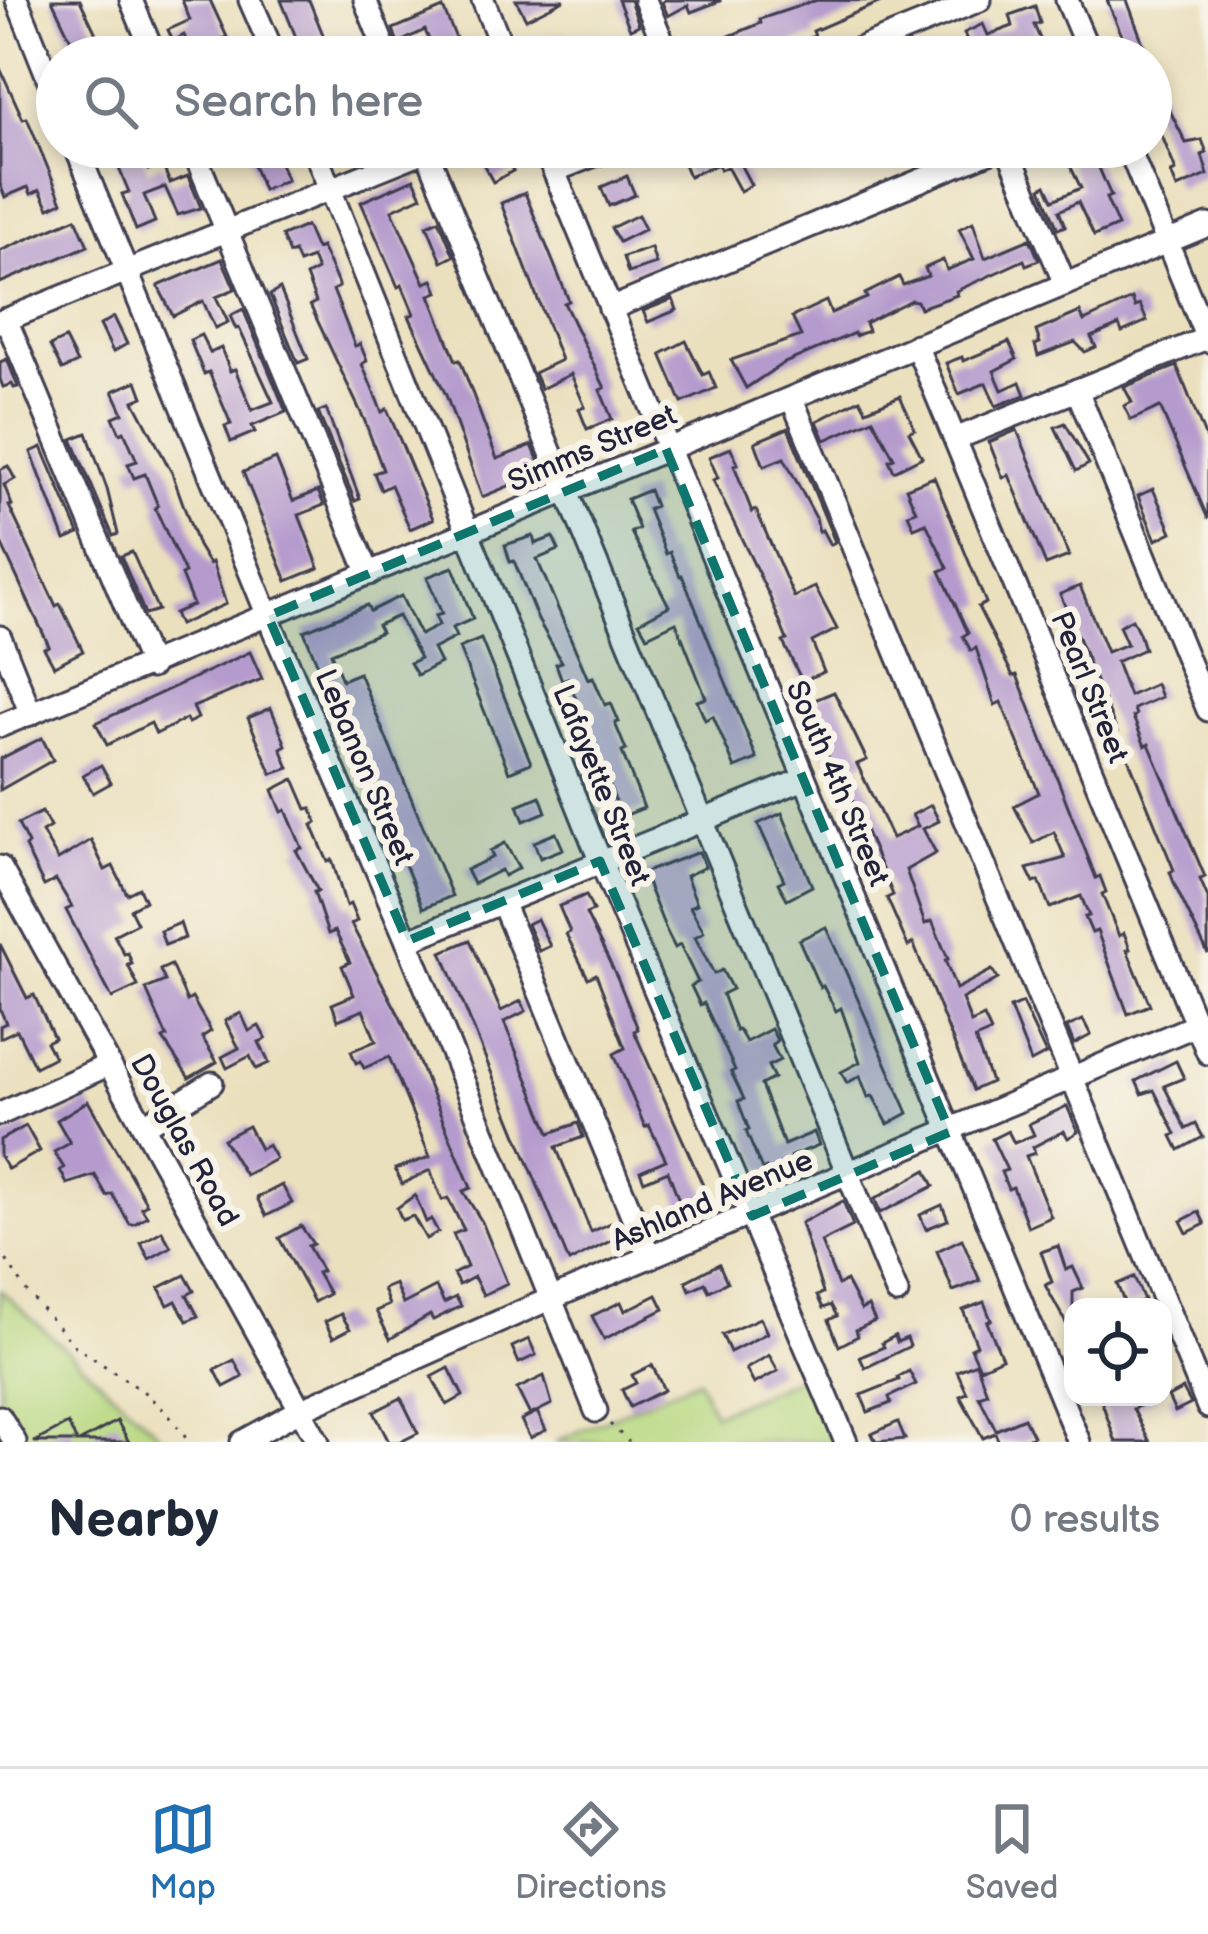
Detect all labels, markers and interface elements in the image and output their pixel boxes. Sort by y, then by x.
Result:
search box [36,36,1172,168]
icon: search [78,69,144,135]
text: Search here [174,75,423,130]
street label: Simms Street [503,397,682,501]
street label: Pearl Street [1042,607,1136,768]
street label: Lebanon Street [307,664,421,871]
street label: South 4th Street [778,675,897,891]
street label: Lafayette Street [544,680,658,891]
street label: Douglas Road [122,1048,246,1233]
street label: Ashland Avenue [606,1142,818,1259]
map controls [1064,1298,1172,1406]
button: locate [1064,1298,1172,1406]
text: Nearby [48,1490,219,1551]
text: 0 results [1009,1497,1160,1544]
tab: Map [150,1796,216,1908]
tab: Directions [515,1796,667,1908]
tab: Saved [966,1796,1058,1908]

